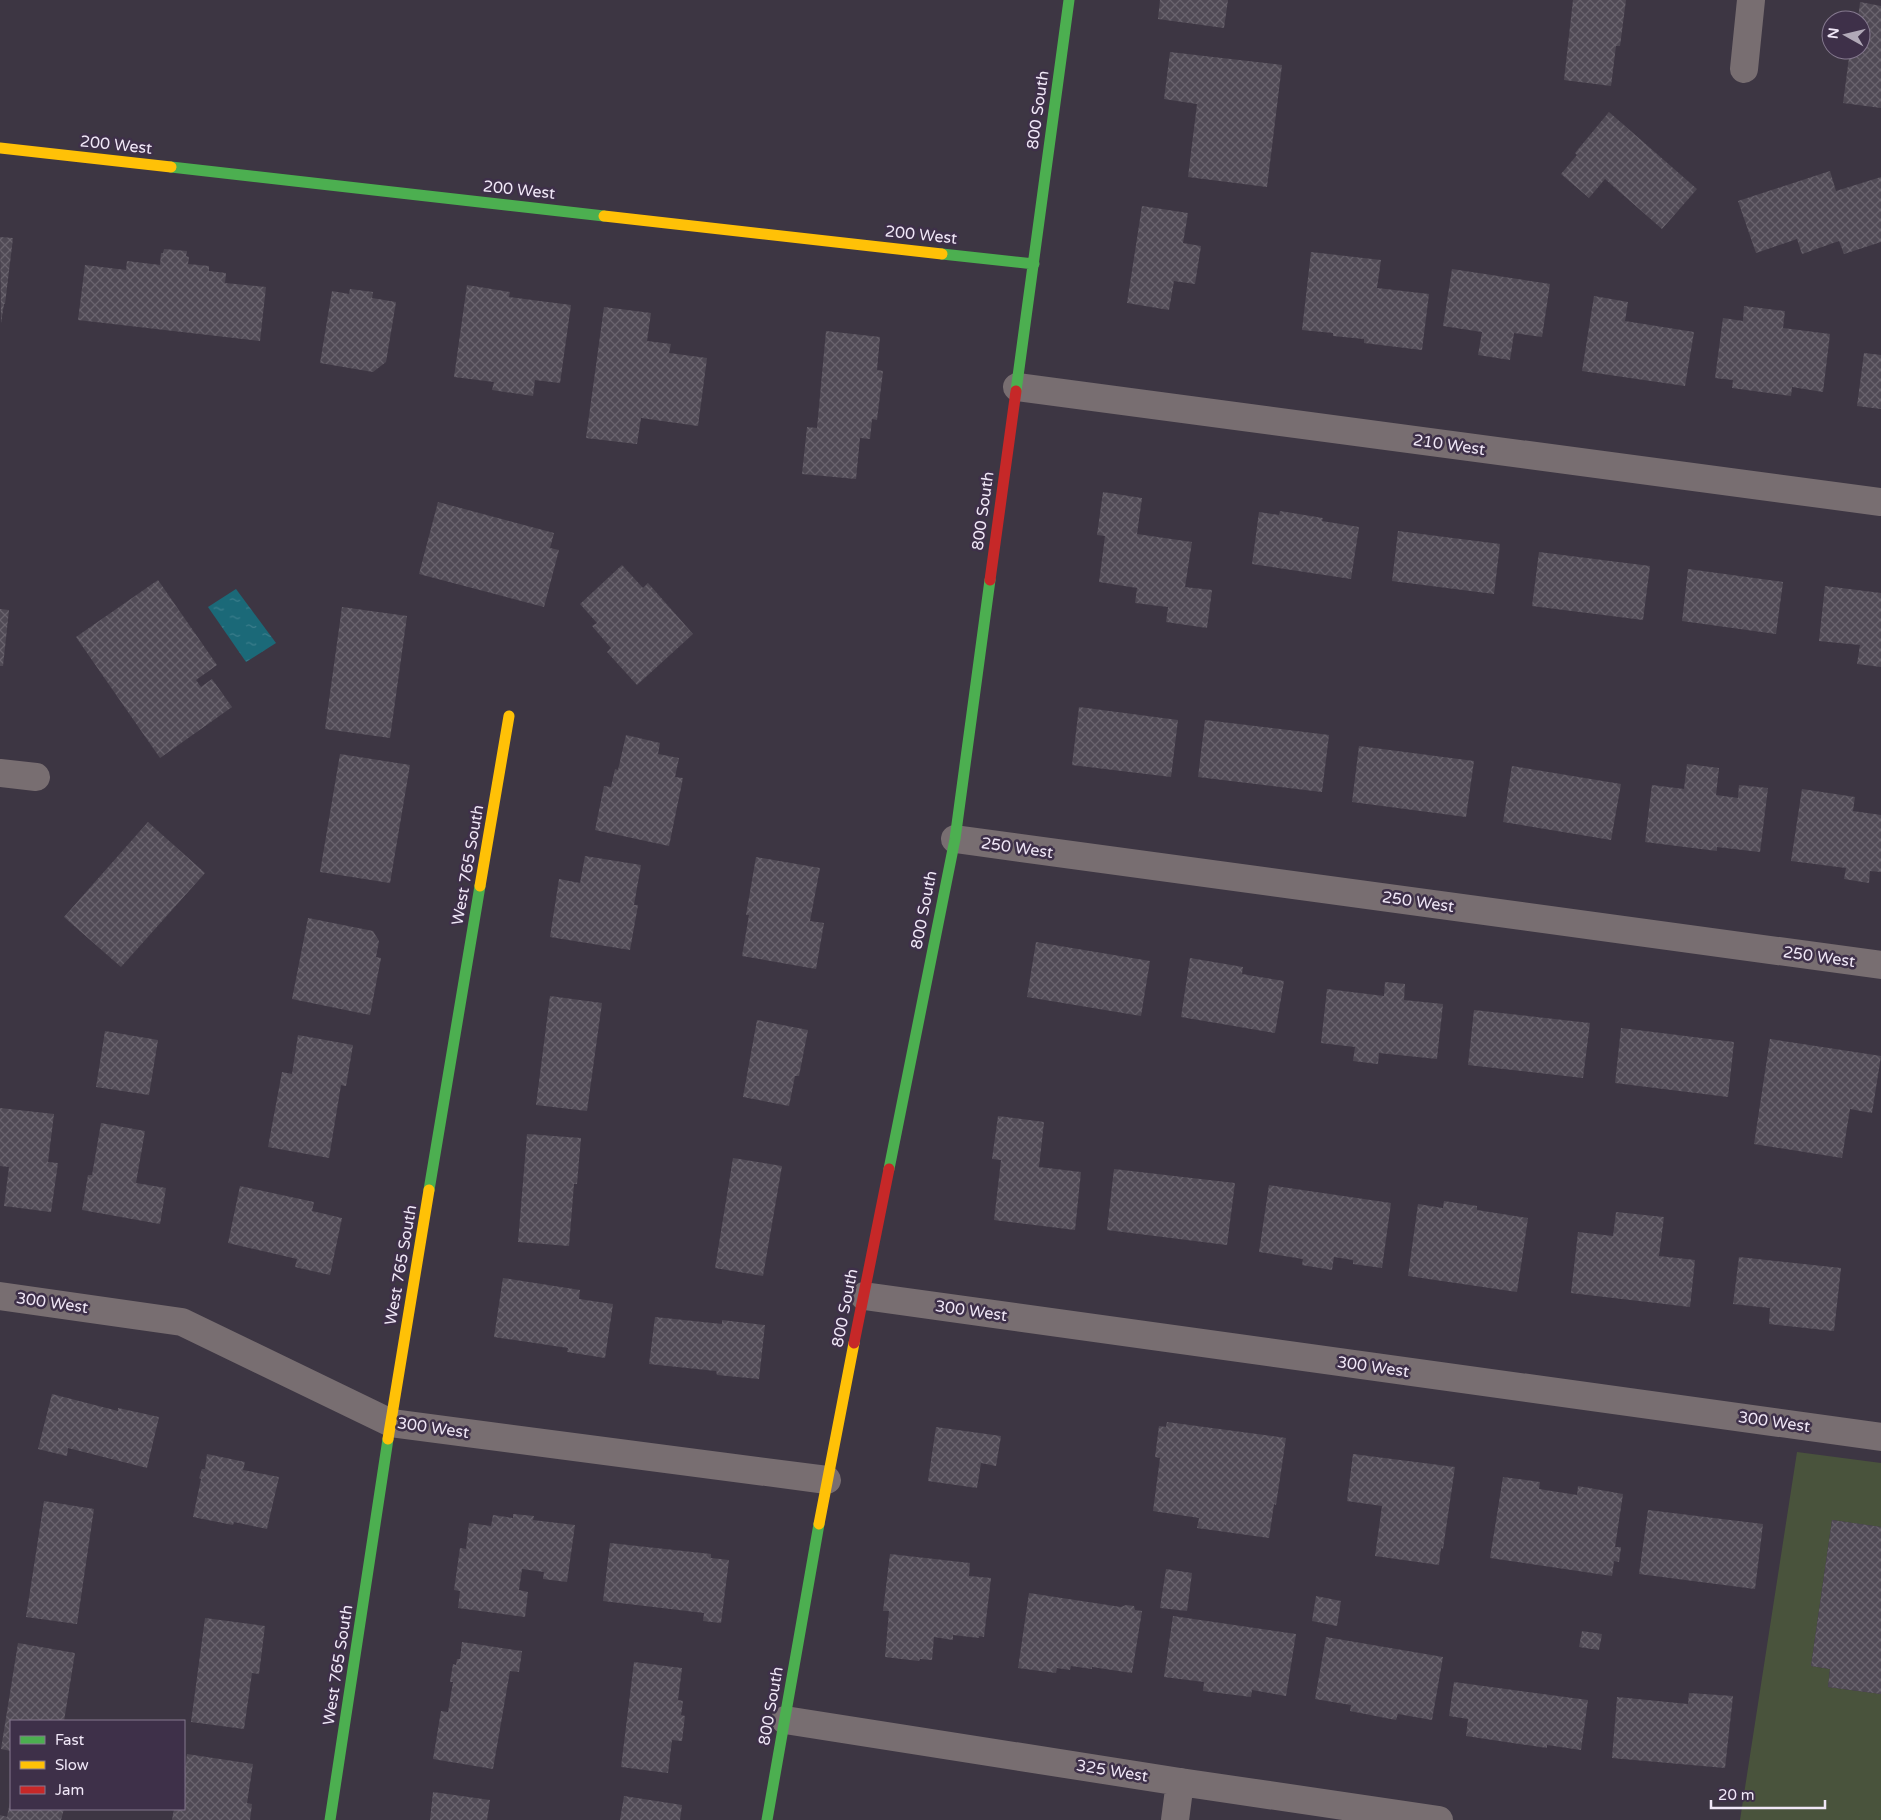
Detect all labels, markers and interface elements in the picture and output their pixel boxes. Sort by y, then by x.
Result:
north arrow [1821,10,1871,60]
text: N [1824,27,1843,40]
street label: 800 South [1023,69,1053,151]
street label: 200 West [79,131,153,159]
street label: 200 West [482,176,556,204]
street label: 200 West [884,221,958,249]
street label: 210 West [1412,430,1486,460]
street label: 800 South [968,470,998,552]
street label: West 765 South [448,803,488,927]
street label: 250 West [980,833,1054,863]
street label: 800 South [907,869,941,951]
street label: 250 West [1381,887,1455,917]
street label: 250 West [1782,942,1856,972]
street label: West 765 South [381,1203,421,1327]
street label: 800 South [828,1267,862,1349]
street label: 300 West [15,1288,89,1318]
street label: 300 West [934,1296,1008,1326]
street label: 300 West [1336,1352,1410,1382]
street label: 300 West [1737,1407,1811,1437]
street label: 300 West [396,1413,470,1443]
street label: West 765 South [319,1603,357,1727]
street label: 800 South [754,1665,788,1747]
legend [10,1720,185,1810]
text: Fast [55,1731,85,1749]
street label: 325 West [1075,1755,1149,1787]
text: Slow [55,1756,89,1774]
scale bar [1711,1778,1825,1810]
text: Jam [55,1781,84,1799]
text: 20 m [1718,1786,1755,1804]

